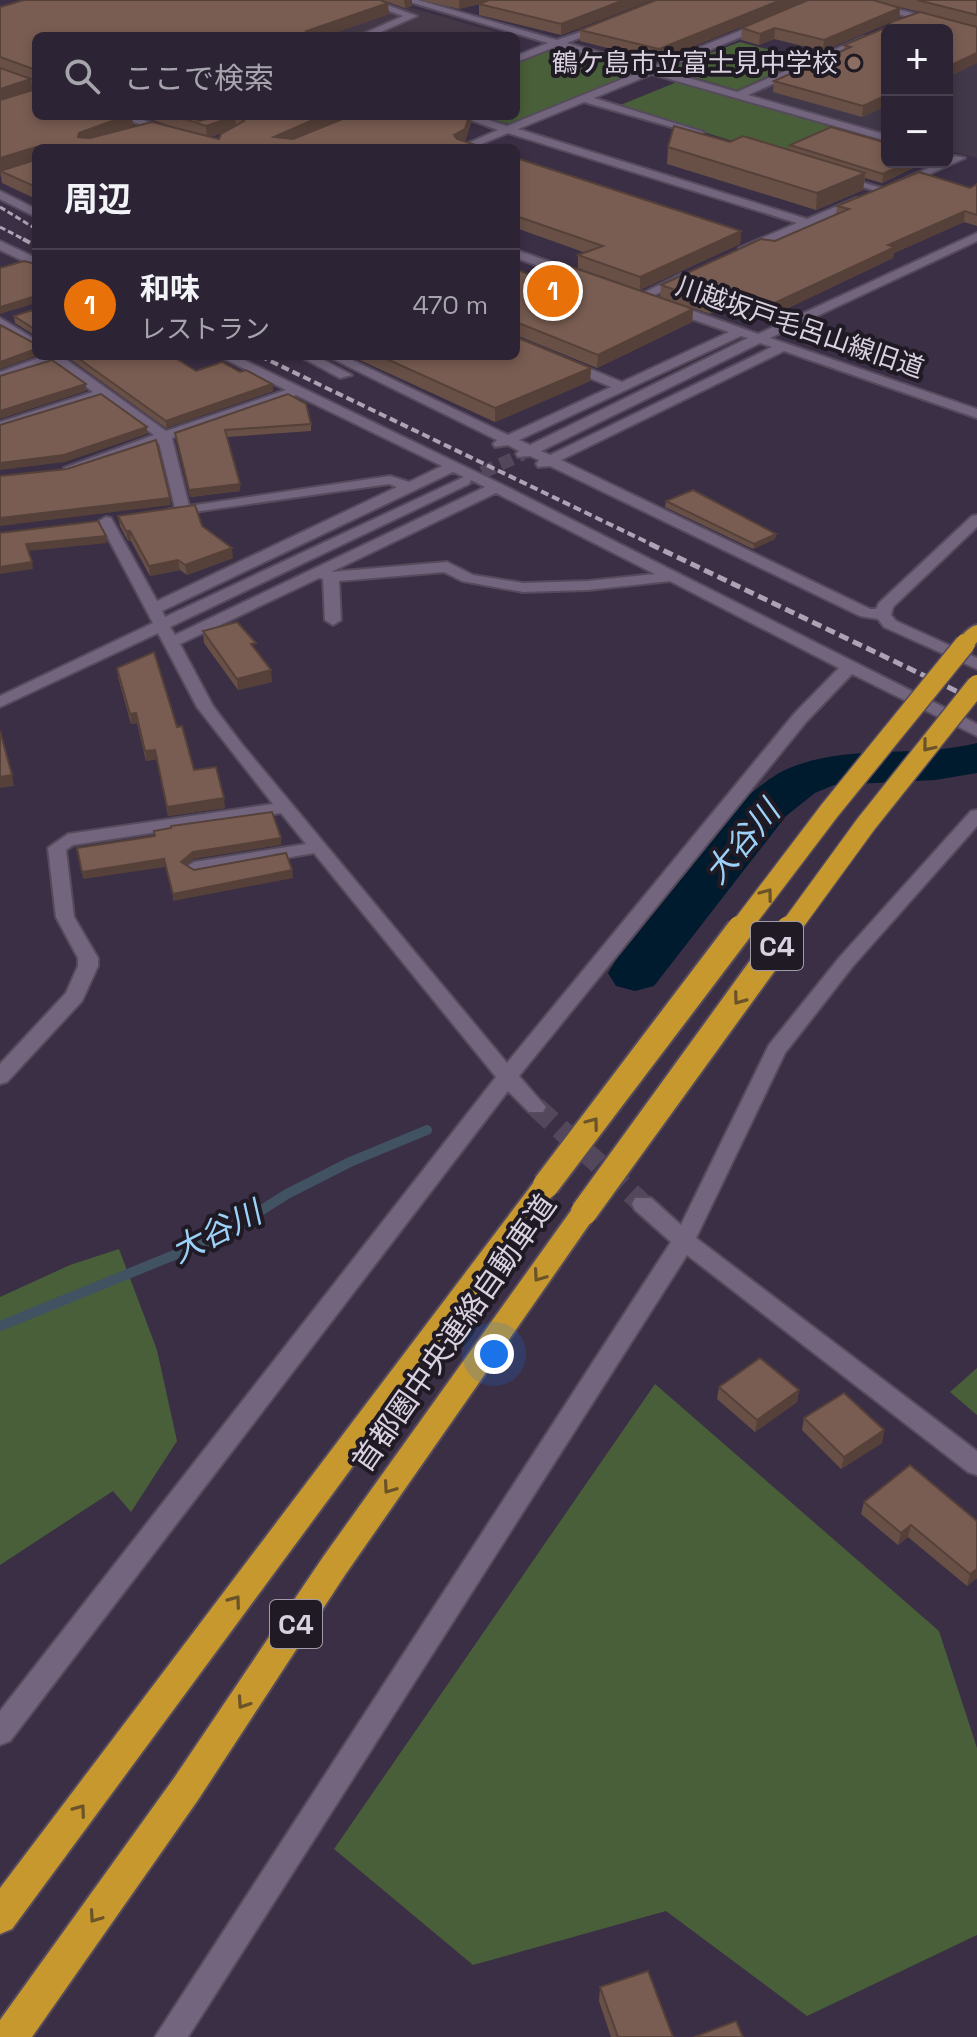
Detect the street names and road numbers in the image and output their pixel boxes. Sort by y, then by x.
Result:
street label: 川越坂戸毛呂山線旧道 [672,269,928,385]
road number: C4 [751,922,803,970]
street label: 首都圏中央連絡自動車道 [343,1187,565,1479]
road number: C4 [270,1600,322,1648]

